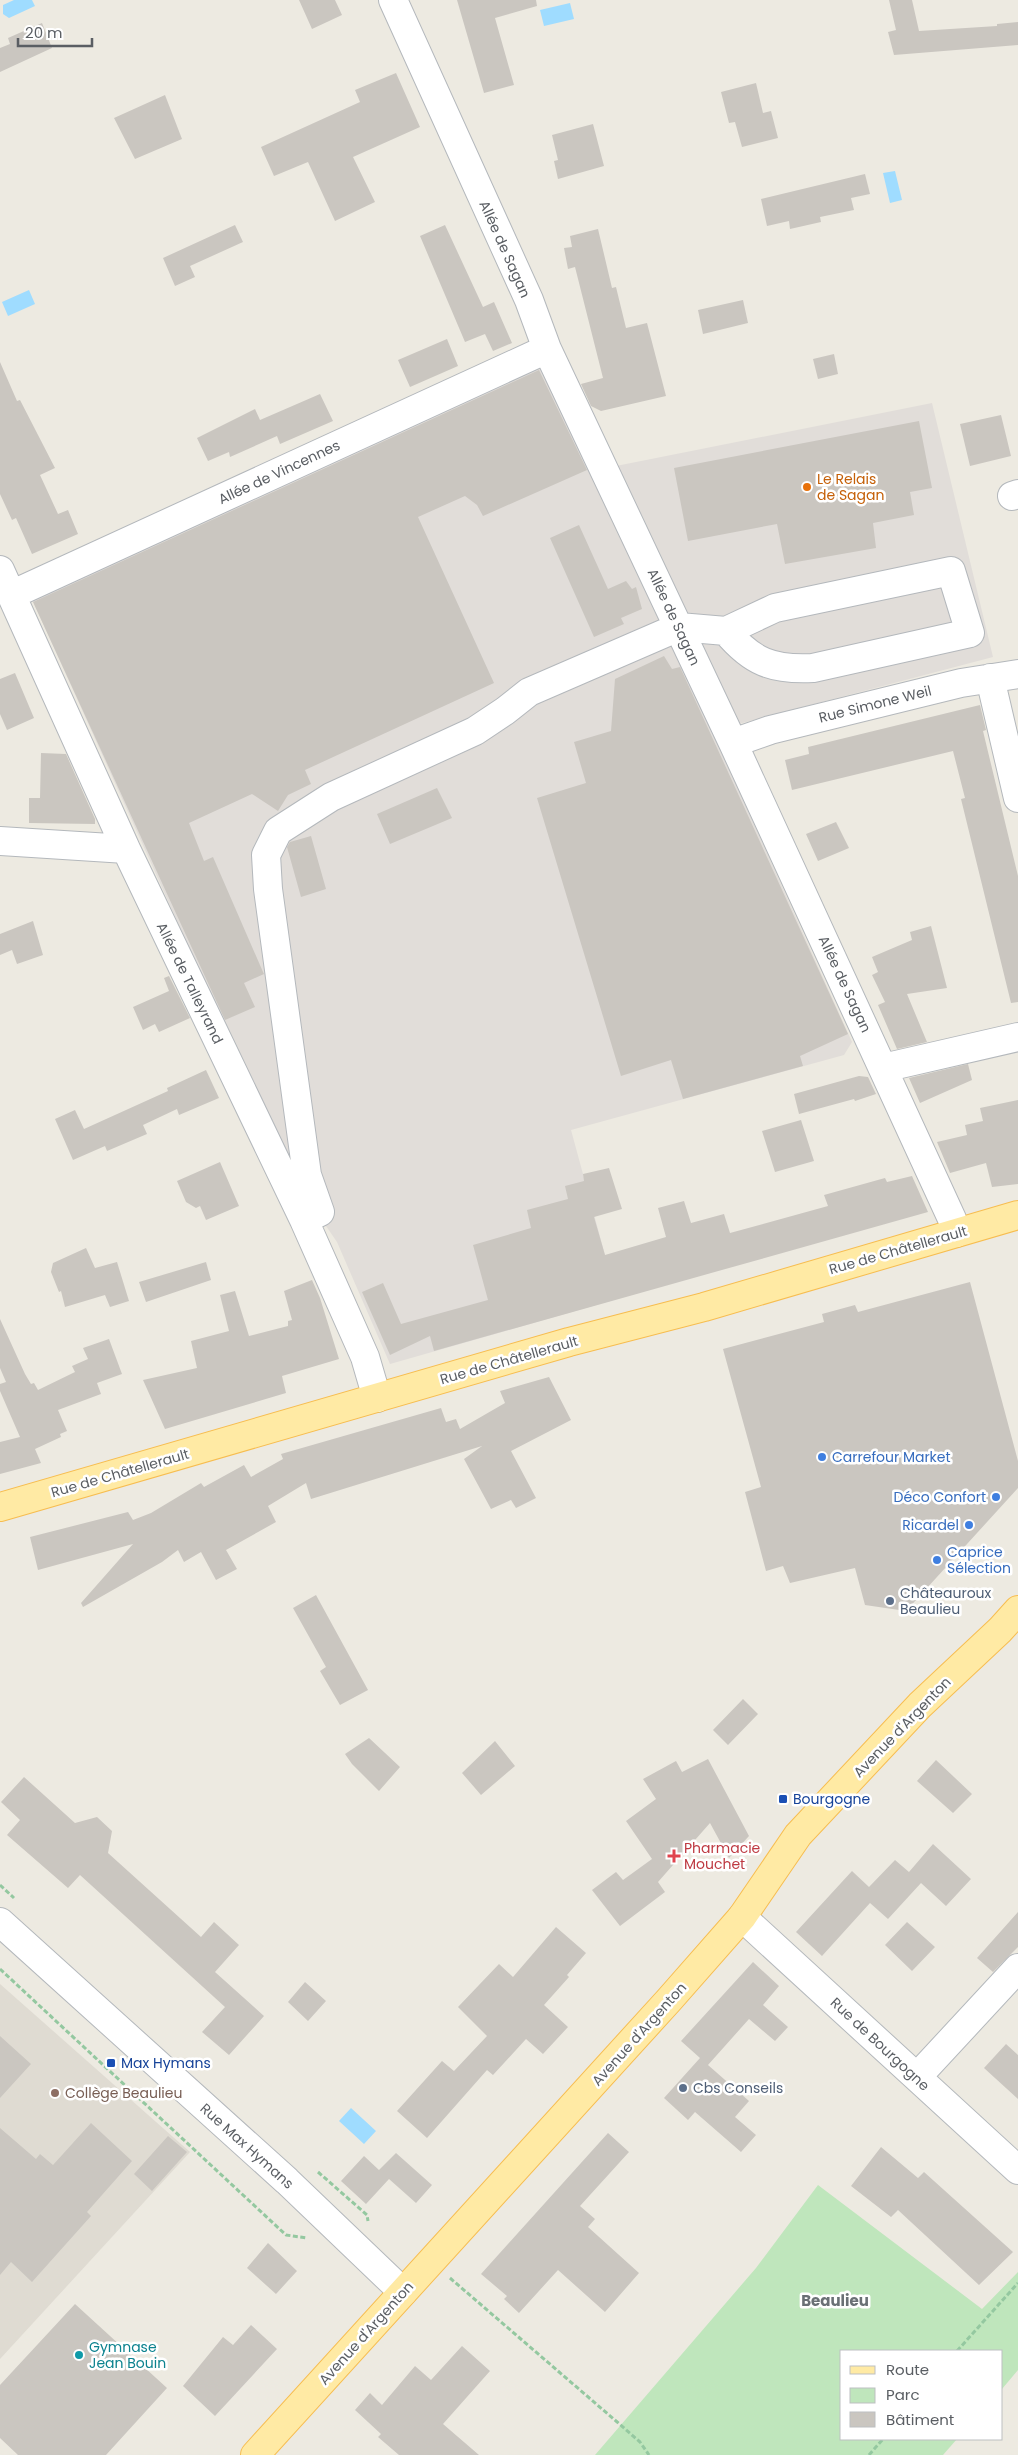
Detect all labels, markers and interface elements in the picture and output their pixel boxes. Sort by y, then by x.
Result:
scale bar [18,15,91,47]
text: 20 m [25,22,63,43]
street label: Allée de Sagan [475,197,535,301]
street label: Allée de Vincennes [215,435,343,509]
place label: Le Relais de Sagan [817,469,884,505]
marker: Le Relais de Sagan [801,481,813,493]
street label: Allée de Sagan [643,565,705,669]
street label: Rue Simone Weil [817,680,933,728]
street label: Allée de Talleyrand [152,919,228,1047]
street label: Allée de Sagan [814,932,876,1036]
street label: Rue de Châtellerault [827,1221,969,1279]
street label: Rue de Châtellerault [438,1331,580,1389]
street label: Rue de Châtellerault [49,1444,191,1502]
place label: Carrefour Market [832,1447,951,1467]
marker: Carrefour Market [816,1451,828,1463]
place label: Déco Confort [894,1487,986,1507]
marker: Déco Confort [990,1491,1002,1503]
place label: Ricardel [902,1515,959,1535]
marker: Ricardel [963,1519,975,1531]
place label: Caprice Sélection [947,1542,1011,1578]
marker: Caprice Sélection [931,1554,943,1566]
place label: Châteauroux Beaulieu [900,1583,992,1619]
marker: Châteauroux Beaulieu [884,1595,896,1607]
street label: Avenue d'Argenton [849,1672,955,1782]
place label: Bourgogne [793,1789,871,1809]
marker: Bourgogne [777,1793,789,1805]
place label: Pharmacie Mouchet [684,1838,761,1874]
marker: Pharmacie Mouchet [668,1850,680,1862]
street label: Avenue d'Argenton [587,1978,691,2090]
street label: Rue de Bourgogne [826,1993,934,2096]
place label: Max Hymans [121,2053,211,2073]
marker: Max Hymans [105,2057,117,2069]
place label: Cbs Conseils [693,2078,783,2098]
marker: Cbs Conseils [677,2082,689,2094]
place label: Collège Beaulieu [65,2083,182,2103]
marker: Collège Beaulieu [49,2087,61,2099]
street label: Rue Max Hymans [196,2099,298,2193]
street label: Avenue d'Argenton [314,2277,418,2389]
district label: Beaulieu [801,2290,869,2311]
place label: Gymnase Jean Bouin [89,2337,166,2373]
marker: Gymnase Jean Bouin [73,2349,85,2361]
legend [840,2350,1003,2440]
text: Route [886,2359,929,2380]
text: Parc [886,2384,920,2405]
text: Bâtiment [886,2409,954,2430]

